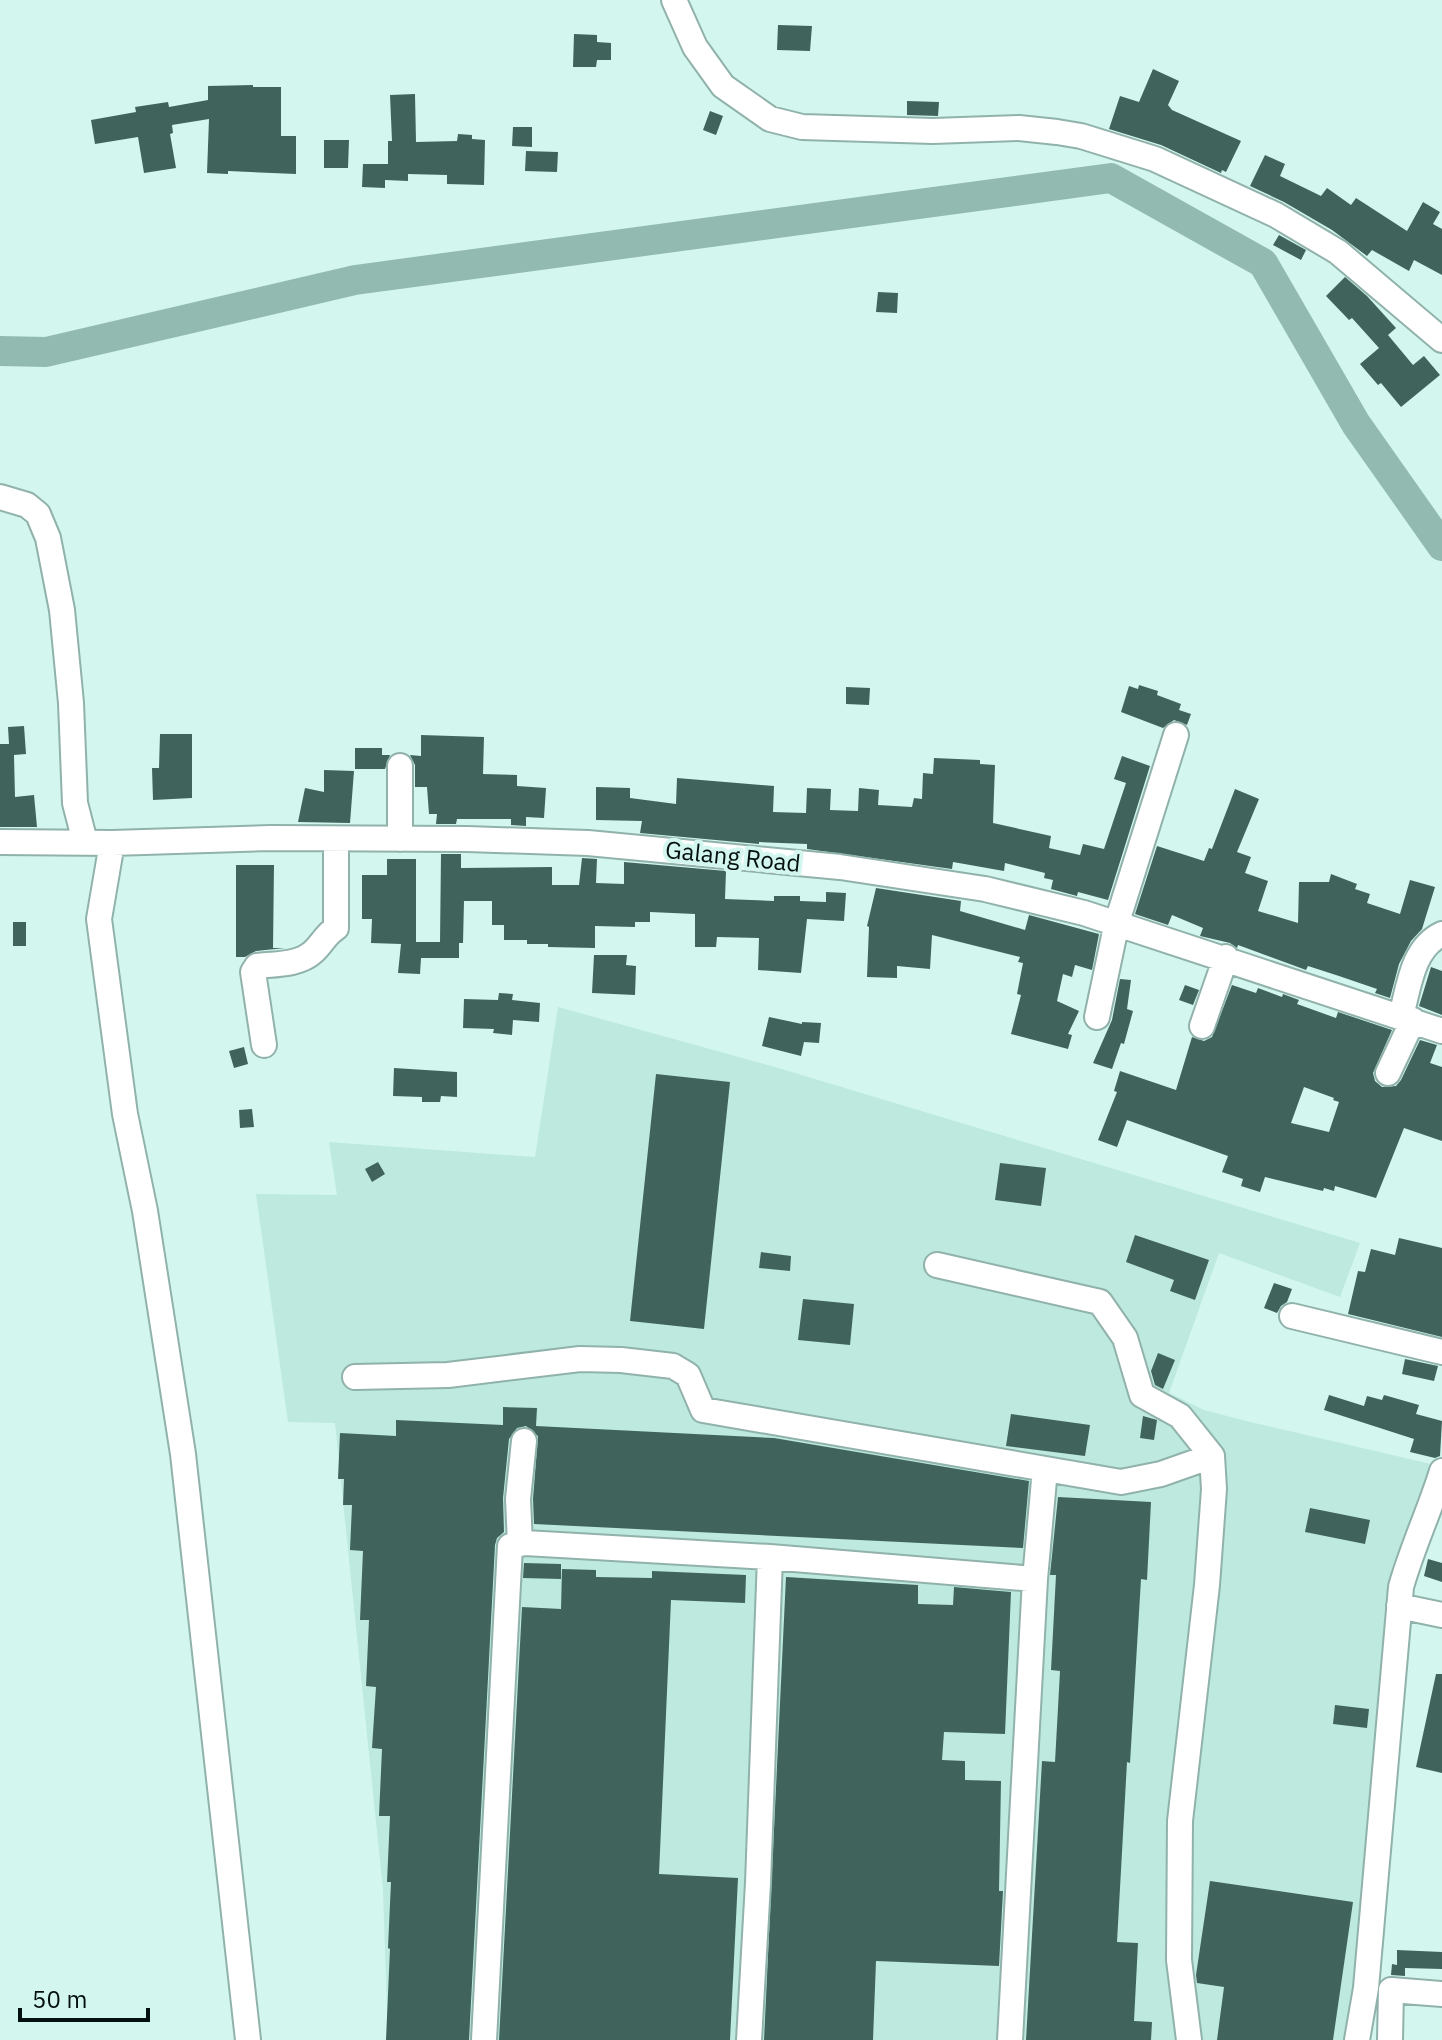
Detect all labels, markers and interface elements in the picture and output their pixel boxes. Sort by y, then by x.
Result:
street label: Galang Road [664,833,802,879]
scale bar [20,1972,148,2022]
text: 50 m [32,1983,87,2015]

